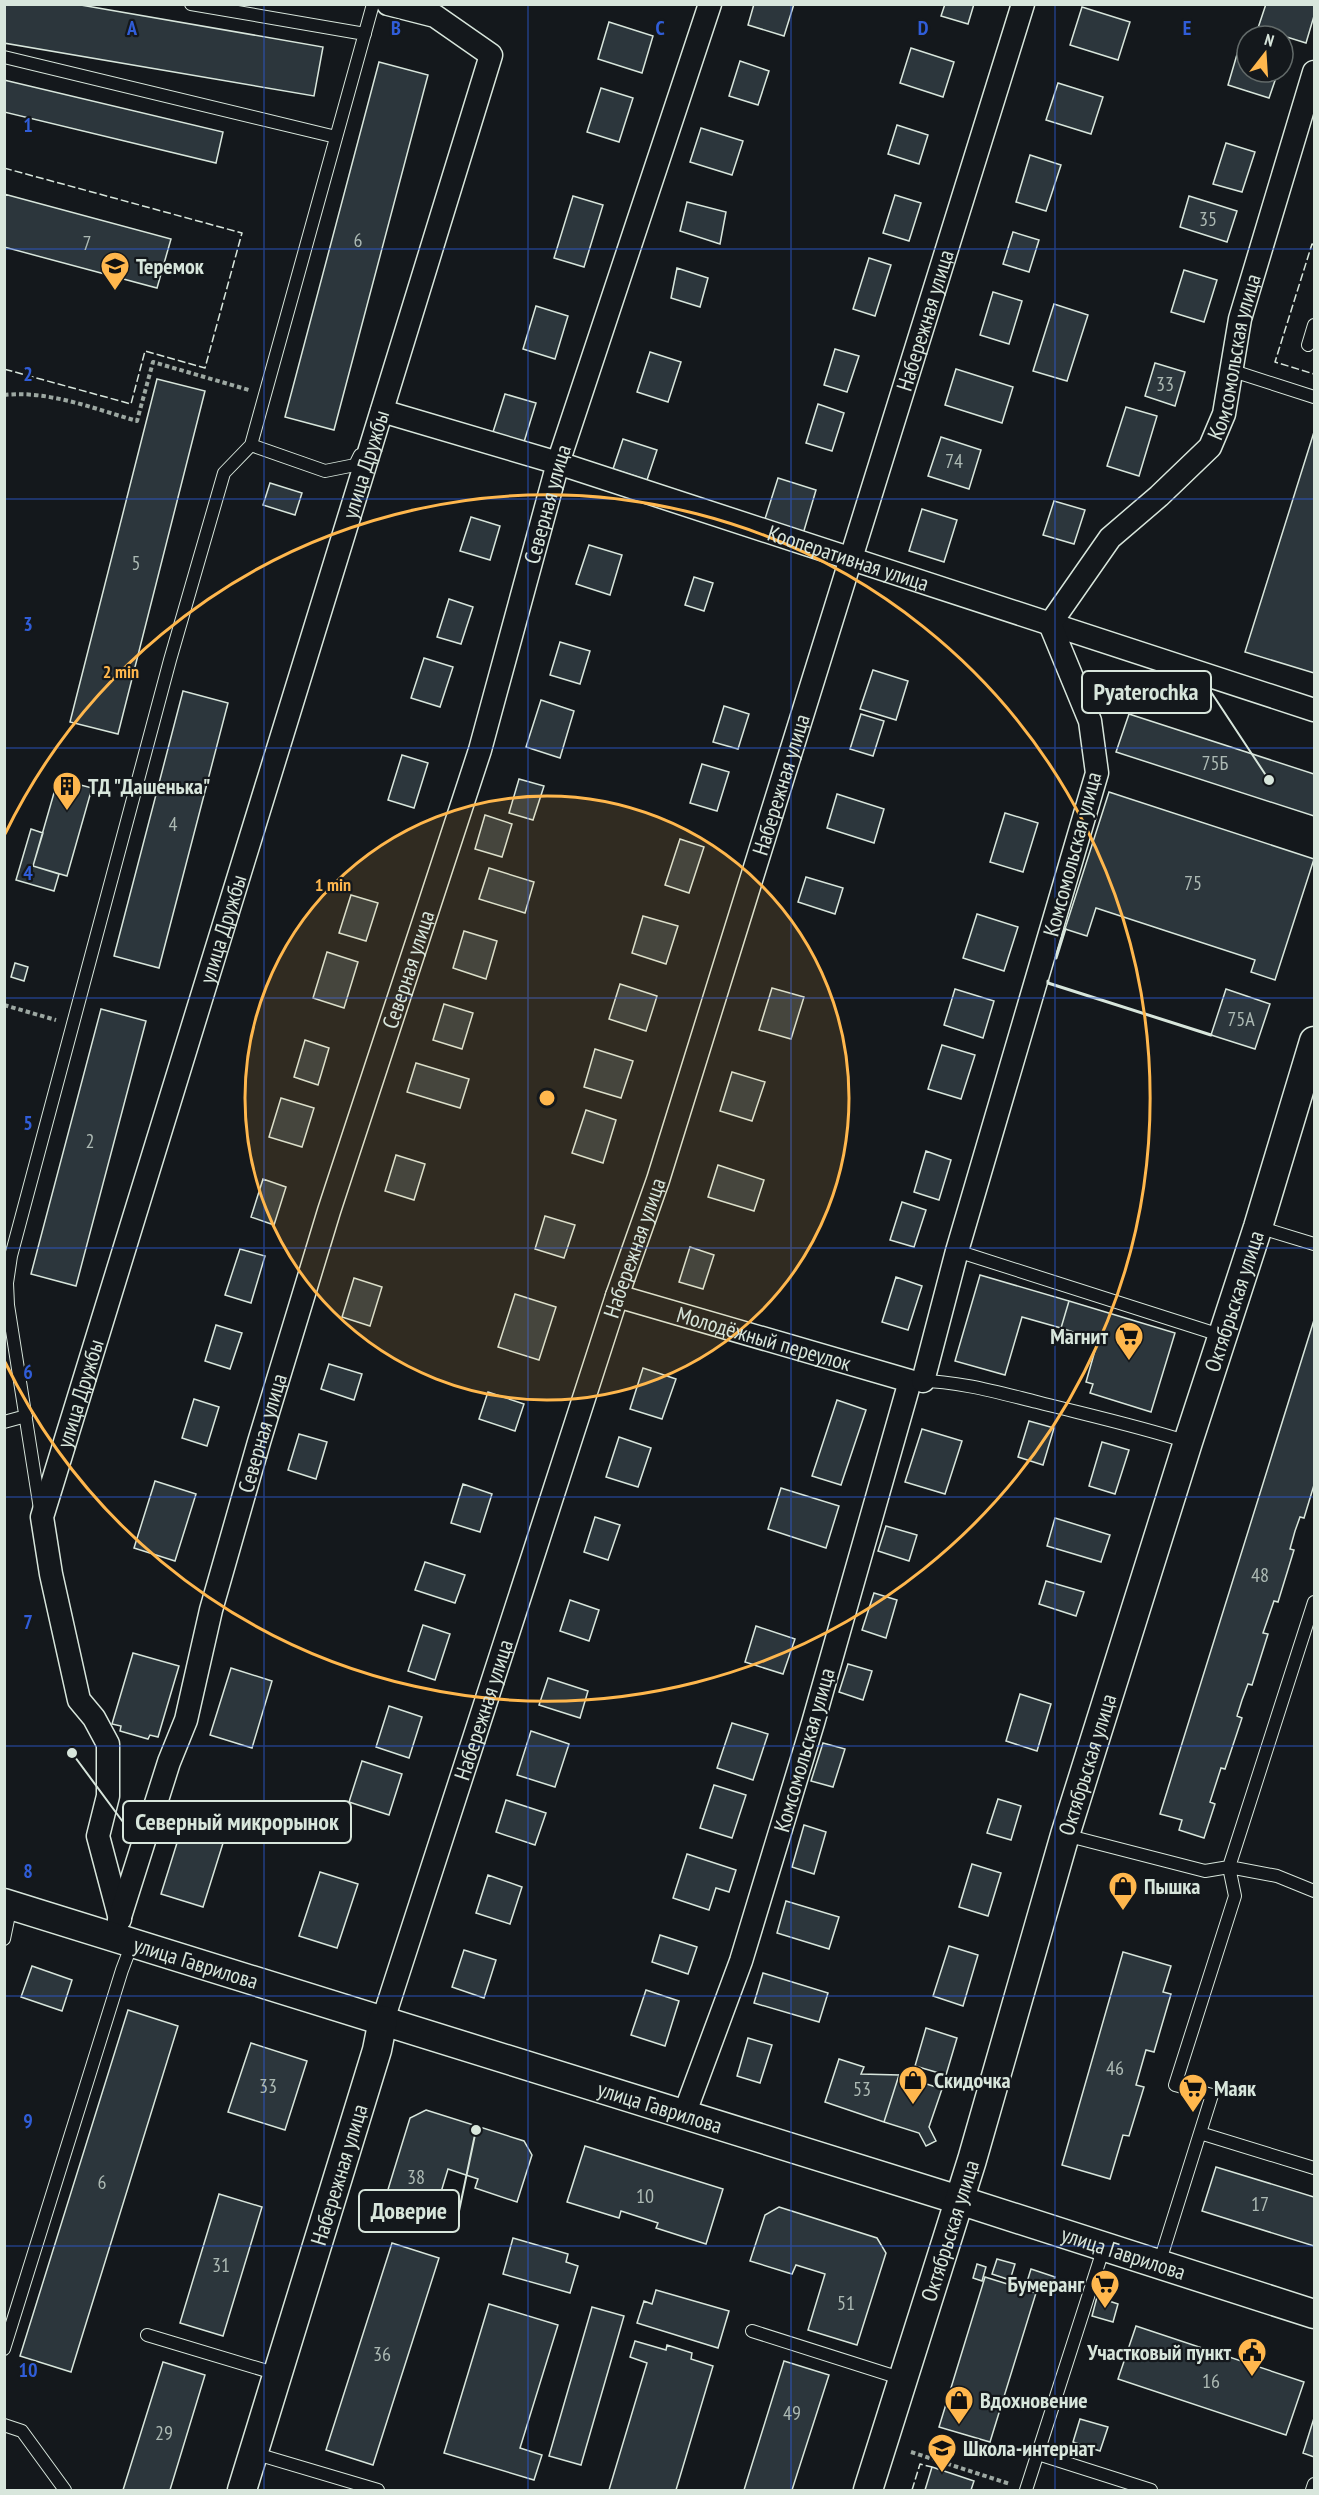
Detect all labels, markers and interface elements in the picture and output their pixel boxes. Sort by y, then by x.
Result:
text: A [126,15,138,41]
text: B [391,15,401,41]
text: C [655,15,665,41]
text: D [918,15,929,41]
text: E [1183,15,1191,41]
north arrow [1235,24,1295,84]
text: N [1262,29,1276,50]
text: 1 [23,112,33,138]
house number: 35 [1199,206,1217,232]
house number: 6 [354,227,363,253]
house number: 7 [83,230,92,256]
street label: Набережная улица [890,246,960,394]
school or university icon: Теремок [99,250,131,292]
place label: Теремок [136,252,205,280]
street label: Комсомольская улица [1201,270,1267,444]
text: 2 [23,361,33,387]
house number: 33 [1156,371,1174,397]
street label: улица Дружбы [335,407,395,522]
street label: Северная улица [517,441,577,567]
house number: 74 [945,448,963,474]
street label: Кооперативная улица [764,518,933,597]
house number: 5 [132,550,141,576]
text: 3 [23,611,33,637]
text: 2 min [103,660,139,683]
callout: Pyaterochka [1082,671,1211,713]
text: Pyaterochka [1094,676,1199,707]
street label: Набережная улица [746,711,816,859]
house number: 75Б [1202,750,1229,776]
street label: Комсомольская улица [1037,769,1107,939]
building icon: ТД "Дашенька" [51,770,83,812]
place label: ТД "Дашенька" [88,772,210,800]
house number: 4 [169,811,178,837]
text: 4 [23,860,33,886]
house number: 75 [1184,870,1202,896]
street label: улица Дружбы [193,871,252,987]
text: 1 min [315,873,351,896]
street label: Северная улица [376,907,440,1032]
house number: 75А [1227,1006,1255,1032]
centre of rings [537,1088,557,1108]
text: 5 [23,1110,33,1136]
house number: 2 [86,1128,95,1154]
street label: Набережная улица [597,1174,672,1321]
street label: Октябрьская улица [1198,1227,1270,1375]
street label: Молодёжный переулок [674,1300,855,1377]
supermarket icon: Магнит [1113,1320,1145,1362]
place label: Магнит [1050,1322,1108,1350]
street label: улица Дружбы [50,1336,110,1451]
text: 6 [23,1359,33,1385]
street label: Северная улица [231,1370,293,1496]
house number: 48 [1251,1562,1269,1588]
text: 7 [23,1609,33,1635]
street label: Набережная улица [447,1636,519,1784]
street label: Комсомольская улица [767,1665,841,1835]
street label: Октябрьская улица [1052,1690,1122,1839]
callout: Северный микрорынок [123,1801,351,1843]
text: Северный микрорынок [135,1806,339,1837]
text: 8 [23,1858,33,1884]
shop icon: Пышка [1107,1870,1139,1912]
place label: Пышка [1144,1872,1200,1900]
street label: улица Гаврилова [130,1930,262,1995]
house number: 46 [1106,2055,1124,2081]
shop icon: Скидочка [897,2064,929,2106]
place label: Скидочка [934,2066,1011,2094]
supermarket icon: Маяк [1177,2072,1209,2114]
house number: 33 [259,2073,277,2099]
place label: Маяк [1214,2074,1257,2102]
street label: улица Гаврилова [594,2075,726,2140]
house number: 53 [853,2076,871,2102]
street label: Набережная улица [304,2101,374,2249]
text: 9 [23,2108,33,2134]
street label: Октябрьская улица [914,2156,985,2305]
house number: 38 [407,2164,425,2190]
house number: 6 [98,2169,107,2195]
house number: 10 [636,2183,654,2209]
callout: Доверие [359,2190,459,2232]
house number: 17 [1251,2191,1269,2217]
text: Доверие [371,2195,447,2226]
street label: улица Гаврилова [1058,2220,1189,2286]
house number: 31 [212,2252,230,2278]
supermarket icon: Бумеранг [1089,2268,1121,2310]
place label: Бумеранг [1008,2270,1084,2298]
house number: 51 [837,2290,855,2316]
public building icon: Участковый пункт [1236,2336,1268,2378]
place label: Участковый пункт [1086,2338,1231,2366]
house number: 36 [373,2341,391,2367]
text: 10 [18,2357,38,2383]
house number: 16 [1202,2368,1220,2394]
shop icon: Вдохновение [943,2384,975,2426]
place label: Вдохновение [980,2386,1088,2414]
house number: 49 [783,2400,801,2426]
house number: 29 [155,2420,173,2446]
school or university icon: Школа-интернат [926,2432,958,2474]
place label: Школа-интернат [963,2434,1095,2462]

